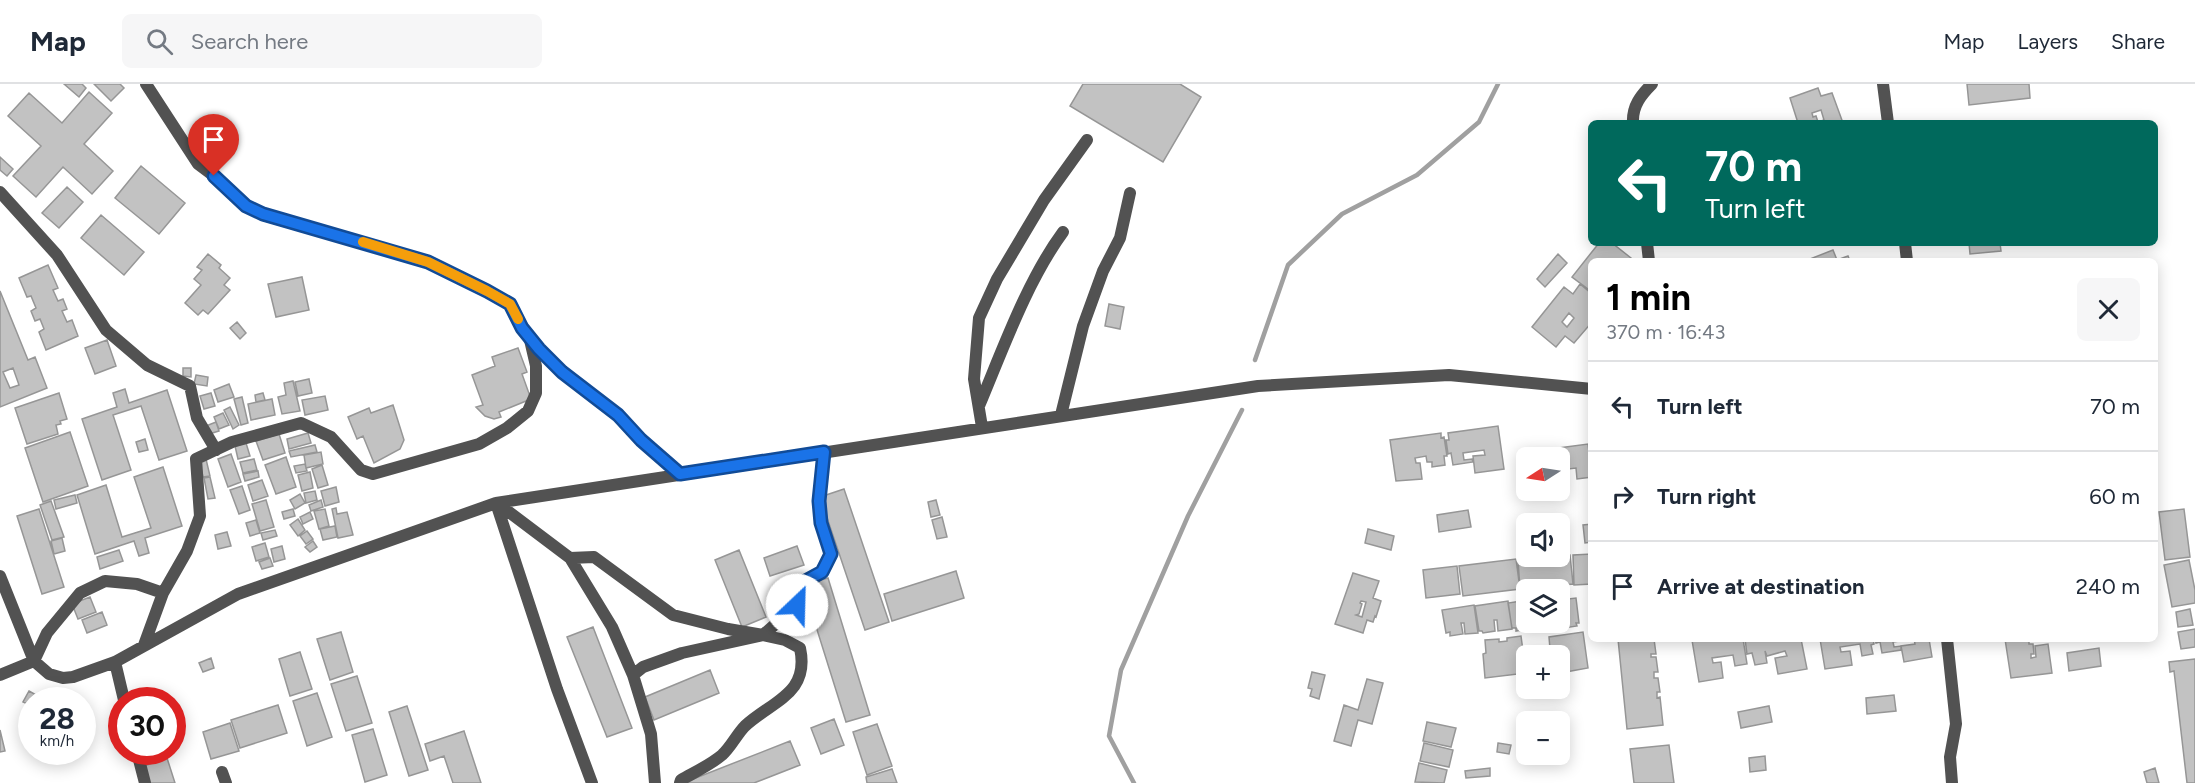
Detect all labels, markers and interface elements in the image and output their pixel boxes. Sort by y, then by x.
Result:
search box [122,14,542,68]
text: Map [30,24,86,58]
icon: search [143,25,176,58]
text: Search here [191,28,308,55]
text: Map [1944,29,1984,54]
text: Layers [2017,29,2078,54]
text: Share [2111,29,2165,54]
pin [188,114,239,176]
icon: arrive [197,123,230,156]
text: 70 m [1705,141,1802,192]
icon: left [1606,144,1684,222]
text: Turn left [1705,192,1805,225]
text: 1 min [1606,276,1691,319]
button: close [2077,278,2140,341]
text: 370 m · 16:43 [1606,320,1725,344]
icon: left [1606,390,1639,423]
text: Turn left [1657,393,1743,420]
text: 70 m [2090,393,2140,420]
north arrow [1516,447,1570,501]
map controls [1516,447,1570,765]
icon: right [1606,480,1639,513]
text: Turn right [1657,483,1756,510]
text: 60 m [2089,483,2140,510]
button: sound [1516,513,1570,567]
icon: arrive [1606,570,1639,603]
position arrow [765,573,829,637]
text: Arrive at destination [1657,573,1865,600]
text: 240 m [2076,573,2140,600]
button: layers [1516,579,1570,633]
button: + [1516,645,1570,699]
speed limit sign: 30 [108,687,186,765]
text: 28 [39,700,75,737]
button: − [1516,711,1570,765]
text: km/h [40,732,74,750]

